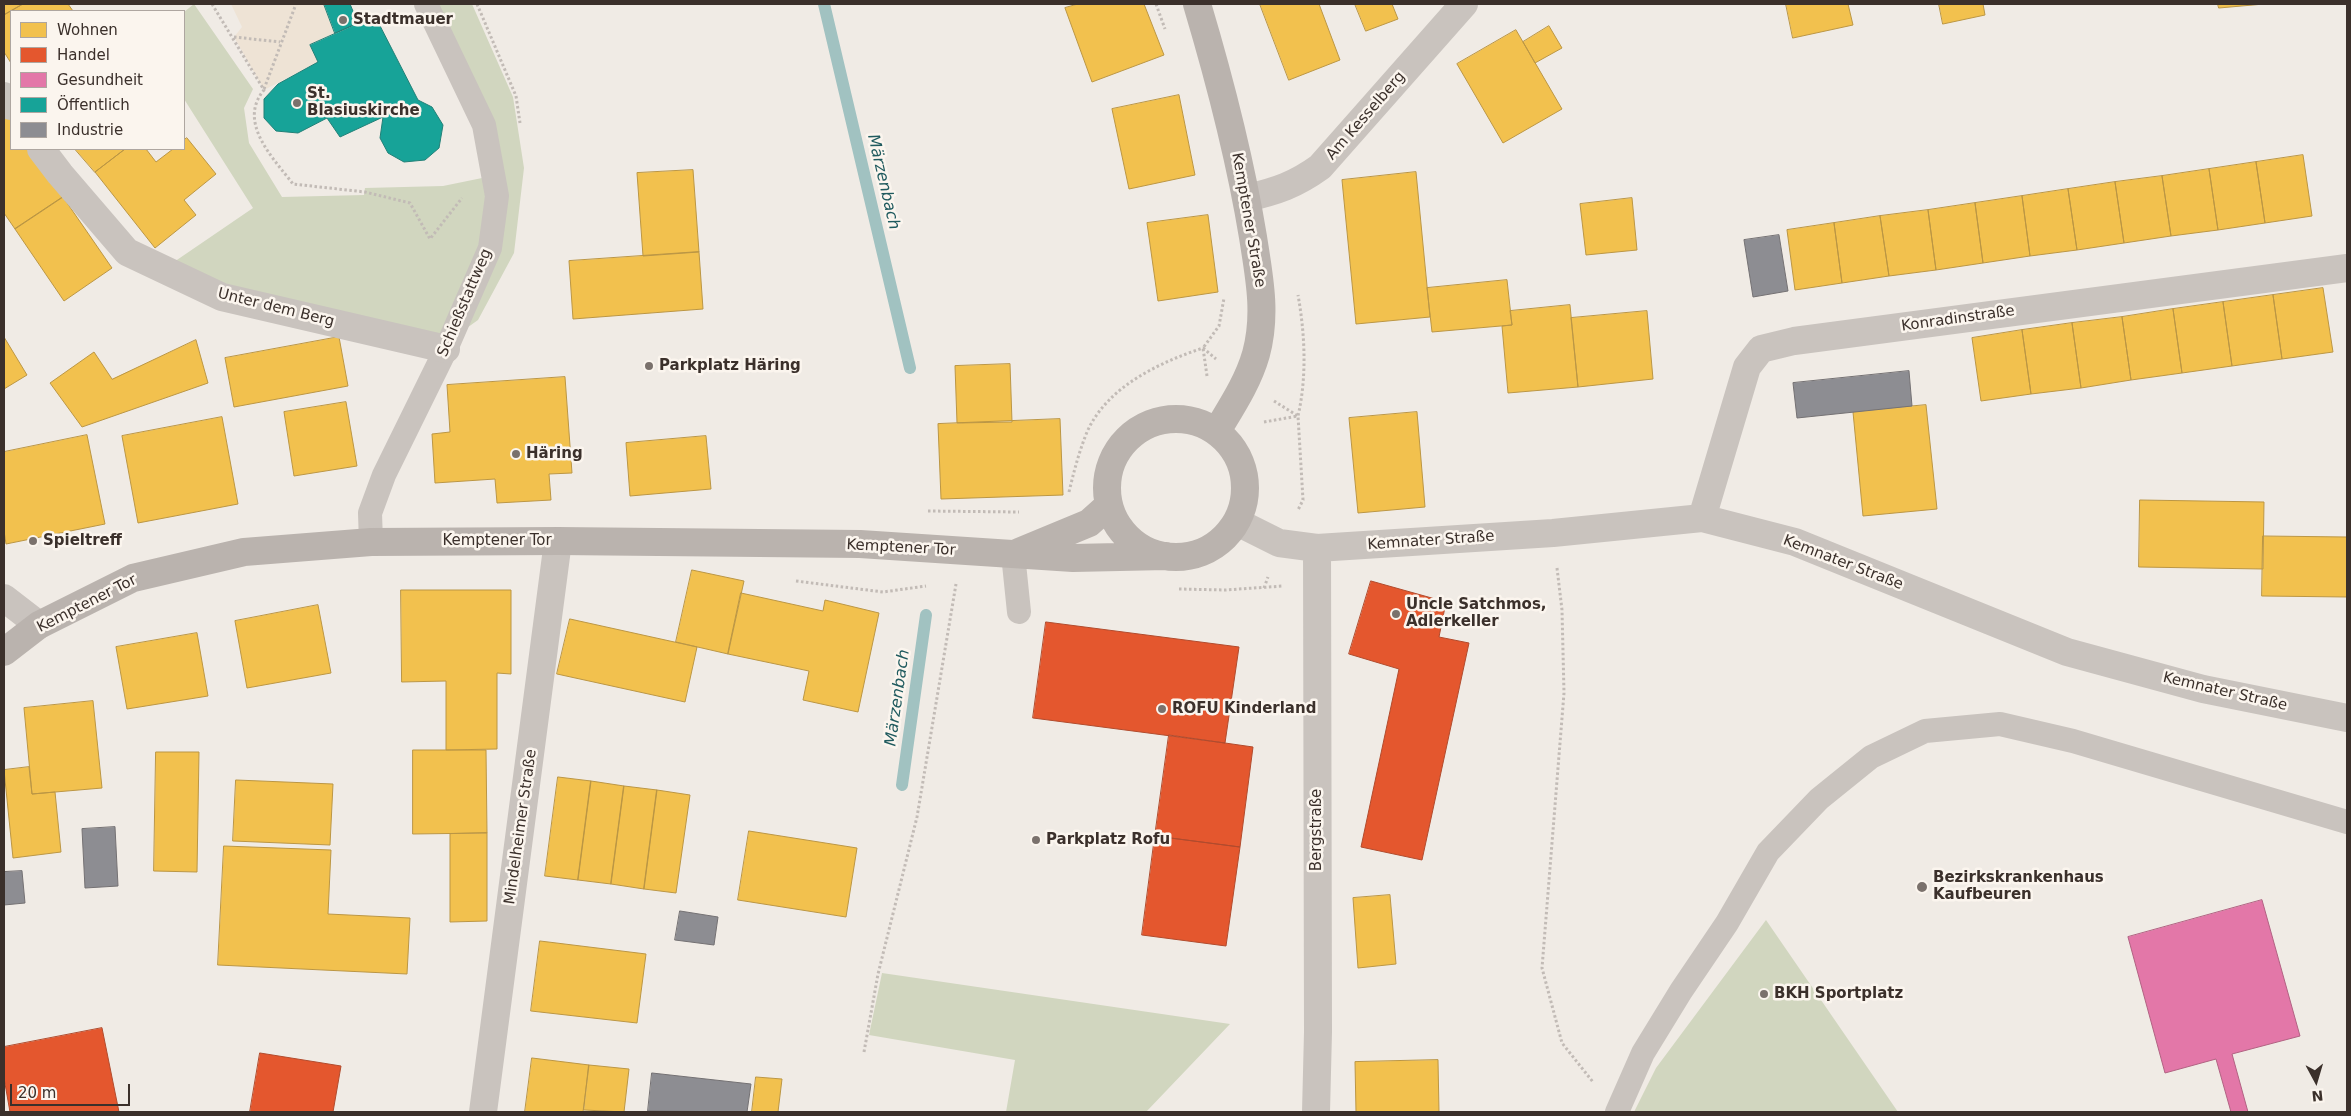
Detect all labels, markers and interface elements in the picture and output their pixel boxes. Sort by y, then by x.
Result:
legend [10,10,185,150]
place label: Stadtmauer [353,11,453,29]
marker: Stadtmauer [337,14,349,26]
text: Wohnen [57,21,118,39]
text: Handel [57,46,110,64]
street label: Am Kesselberg [1323,68,1409,164]
text: Gesundheit [57,71,143,89]
place label: St. Blasiuskirche [307,85,420,120]
text: Öffentlich [57,96,130,114]
marker: St. Blasiuskirche [291,97,303,109]
text: Industrie [57,121,123,139]
water label: Märzenbach [863,132,903,232]
street label: Kemptener Straße [1227,151,1269,289]
street label: Schießstattweg [434,246,496,360]
street label: Unter dem Berg [216,285,336,331]
street label: Konradinstraße [1900,302,2016,336]
place label: Parkplatz Häring [659,357,801,375]
marker: Parkplatz Häring [643,360,655,372]
place label: Häring [526,445,583,463]
marker: Häring [510,448,522,460]
street label: Kemnater Straße [1367,528,1495,554]
place label: Spieltreff [43,532,122,550]
street label: Kemptener Tor [442,532,552,550]
street label: Kemnater Straße [1780,532,1906,594]
marker: Spieltreff [27,535,39,547]
street label: Kemptener Tor [846,536,956,560]
street label: Kemptener Tor [34,571,140,637]
place label: Uncle Satchmos, Adlerkeller [1406,596,1547,631]
marker: Uncle Satchmos, Adlerkeller [1390,608,1402,620]
water label: Märzenbach [882,648,914,748]
street label: Kemnater Straße [2161,669,2289,715]
place label: ROFU Kinderland [1172,700,1316,718]
marker: ROFU Kinderland [1156,703,1168,715]
street label: Mindelheimer Straße [501,748,541,906]
street label: Bergstraße [1308,789,1326,871]
place label: Parkplatz Rofu [1046,831,1170,849]
marker: Parkplatz Rofu [1030,834,1042,846]
place label: Bezirkskrankenhaus Kaufbeuren [1933,869,2104,904]
marker: Bezirkskrankenhaus Kaufbeuren [1915,880,1929,894]
place label: BKH Sportplatz [1774,985,1903,1003]
marker: BKH Sportplatz [1758,988,1770,1000]
north arrow [2291,1056,2341,1106]
scale bar [12,1074,132,1106]
text: 20 m [18,1084,56,1102]
text: N [2311,1087,2324,1104]

